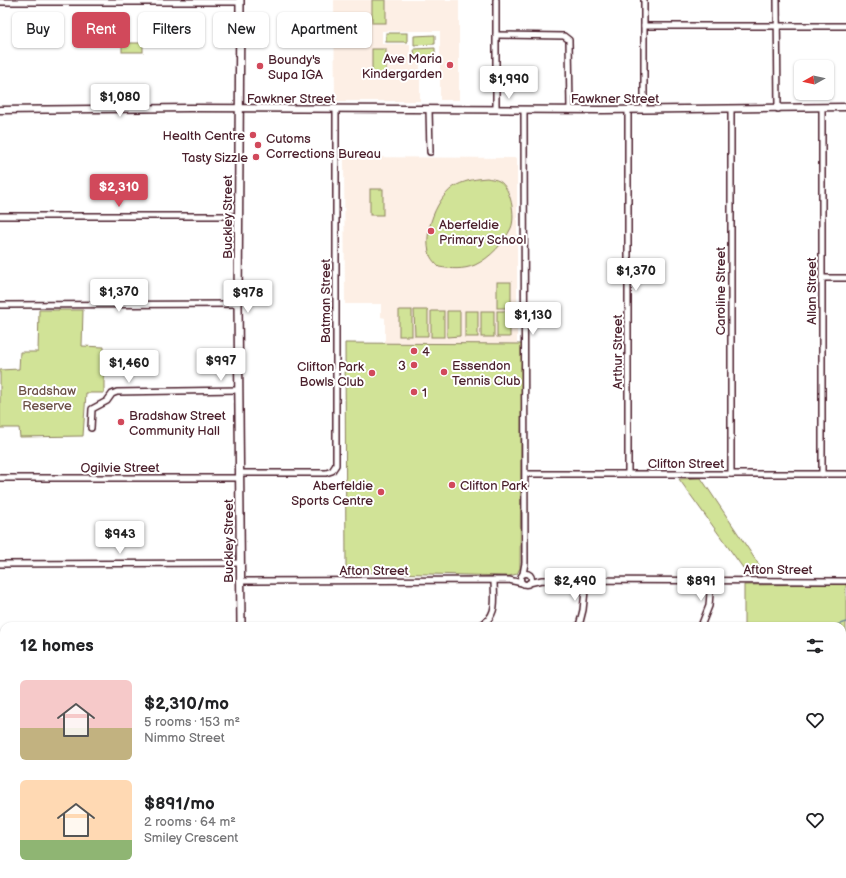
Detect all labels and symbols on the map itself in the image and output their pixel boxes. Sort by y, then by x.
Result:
place label: Ave Maria Kindergarden [362,51,442,82]
place label: Boundy's Supa IGA [268,52,323,83]
marker: Ave Maria Kindergarden [445,60,455,70]
north arrow [794,60,834,100]
marker: Boundy's Supa IGA [255,61,265,71]
pin: $1,990 [476,66,542,100]
pin: $1,080 [87,84,153,118]
street label: Fawkner Street [247,91,335,107]
street label: Fawkner Street [571,91,659,107]
place label: Health Centre [162,128,245,144]
marker: Health Centre [248,130,258,140]
place label: Cutoms Corrections Bureau [266,131,381,162]
marker: Cutoms Corrections Bureau [253,140,263,150]
place label: Tasty Sizzle [182,150,248,166]
marker: Tasty Sizzle [251,152,261,162]
pin: $2,310 [86,174,152,208]
street label: Buckley Street [220,175,236,259]
place label: Aberfeldie Primary School [439,217,526,248]
marker: Aberfeldie Primary School [426,226,436,236]
street label: Caroline Street [713,247,729,335]
street label: Allan Street [804,257,820,325]
pin: $1,370 [603,258,669,292]
street label: Batman Street [318,259,334,343]
pin: $1,370 [86,279,152,313]
pin: $978 [224,280,272,314]
pin: $1,130 [500,302,566,336]
street label: Arthur Street [610,315,626,389]
place label: 4 [422,344,430,360]
marker: 4 [409,346,419,356]
pin: $997 [197,348,245,382]
pin: $1,460 [96,350,162,384]
place label: 3 [398,358,406,374]
place label: Essendon Tennis Club [452,358,521,389]
place label: Clifton Park Bowls Club [297,359,365,390]
marker: 3 [409,360,419,370]
marker: Essendon Tennis Club [439,367,449,377]
marker: Clifton Park Bowls Club [367,368,377,378]
park label: Bradshaw Reserve [18,383,76,414]
place label: 1 [422,385,427,401]
marker: 1 [409,387,419,397]
place label: Bradshaw Street Community Hall [129,408,226,439]
marker: Bradshaw Street Community Hall [116,417,126,427]
street label: Clifton Street [648,456,724,472]
street label: Ogilvie Street [80,460,160,476]
place label: Aberfeldie Sports Centre [291,478,373,509]
place label: Clifton Park [460,478,528,494]
marker: Clifton Park [447,480,457,490]
marker: Aberfeldie Sports Centre [376,487,386,497]
street label: Buckley Street [221,499,237,583]
pin: $943 [96,521,144,555]
street label: Afton Street [743,562,813,578]
street label: Afton Street [339,563,409,579]
pin: $2,490 [542,568,608,602]
pin: $891 [677,568,725,602]

